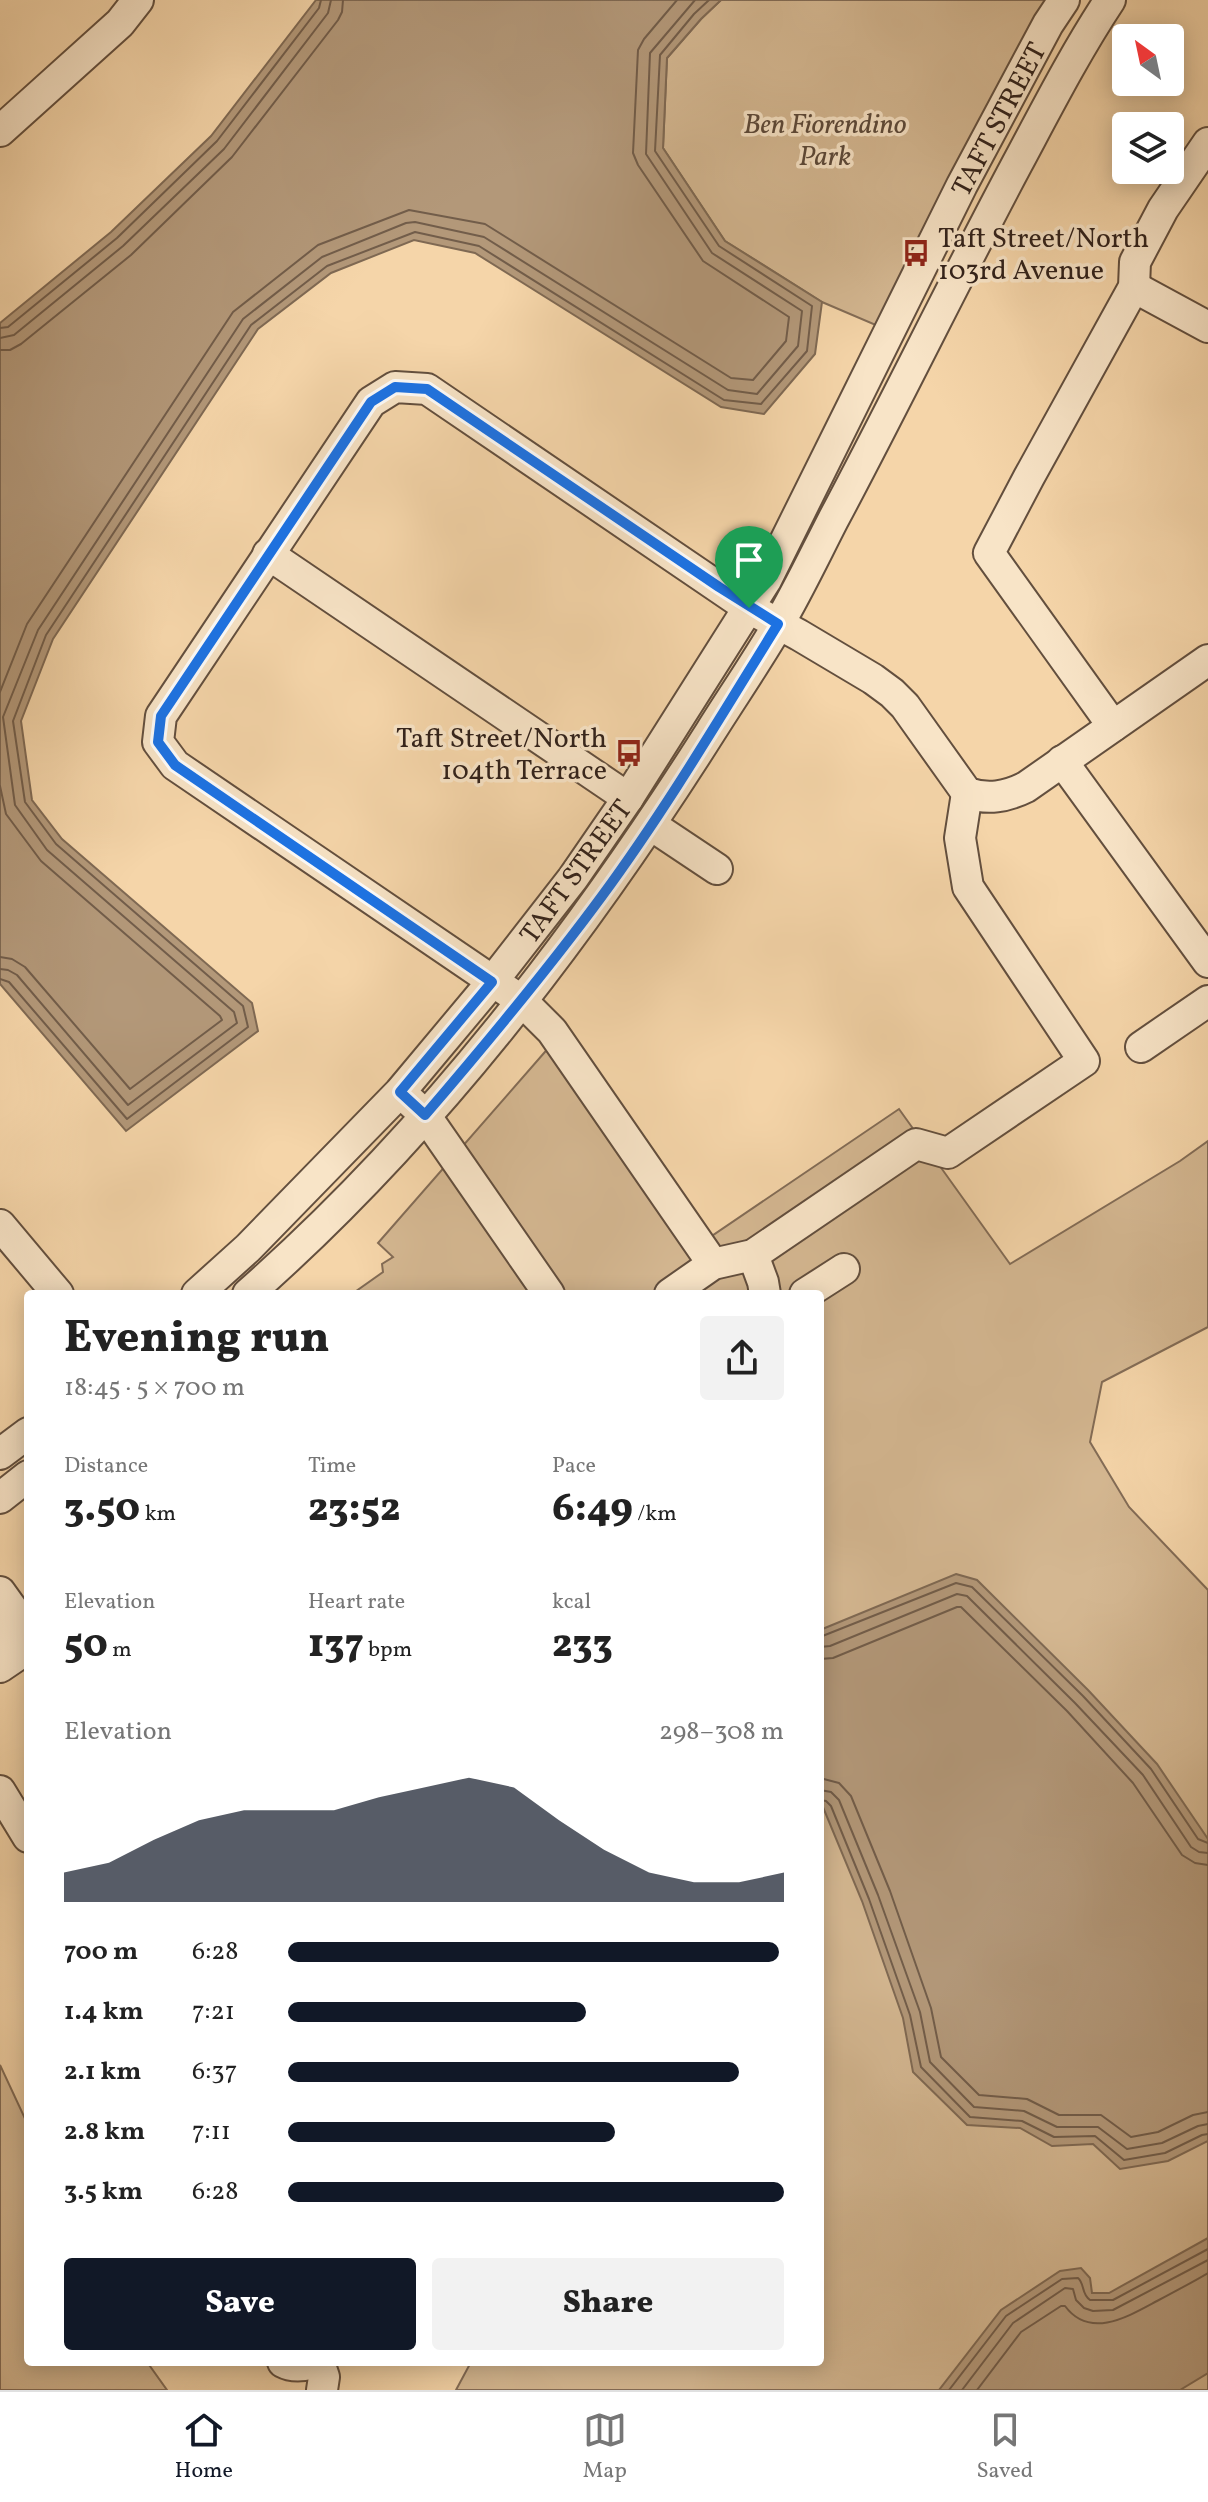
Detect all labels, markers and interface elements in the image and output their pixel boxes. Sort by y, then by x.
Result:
north arrow [1112,24,1184,96]
map controls [1112,24,1184,184]
street label: TAFT STREET [943,36,1057,204]
park label: Ben Fiorendino Park [744,106,907,177]
button: layers [1112,112,1184,184]
place label: Taft Street/North 103rd Avenue [938,220,1149,291]
bus stop icon: Taft Street/North 103rd Avenue [901,238,931,268]
pin [715,526,783,608]
icon: arrive [727,538,771,582]
place label: Taft Street/North 104th Terrace [396,720,607,791]
bus stop icon: Taft Street/North 104th Terrace [614,738,644,768]
street label: TAFT STREET [511,792,643,953]
text: Evening run [64,1309,330,1370]
button: share [700,1316,784,1400]
text: 18:45 · 5 × 700 m [64,1370,245,1406]
text: Distance [64,1451,148,1482]
text: Time [308,1451,356,1482]
text: Pace [552,1451,596,1482]
text: 3.50 [64,1482,140,1538]
text: 23:52 [308,1482,400,1538]
text: 6:49 [552,1482,633,1538]
text: km [140,1499,176,1530]
text: /km [633,1499,677,1530]
text: Elevation [64,1587,155,1618]
text: Heart rate [308,1587,405,1618]
text: kcal [552,1587,591,1618]
text: 50 [64,1618,108,1674]
text: 137 [308,1618,364,1674]
text: 233 [552,1618,613,1674]
text: m [108,1635,132,1666]
text: bpm [364,1635,412,1666]
text: Elevation [64,1714,172,1750]
text: 298–308 m [659,1714,784,1750]
text: 700 m [64,1934,138,1970]
text: 6:28 [192,1934,238,1970]
text: 1.4 km [64,1994,144,2030]
text: 7:21 [192,1994,235,2030]
text: 2.1 km [64,2054,141,2090]
text: 6:37 [192,2054,237,2090]
text: 2.8 km [64,2114,145,2150]
text: 7:11 [192,2114,231,2150]
text: 3.5 km [64,2174,143,2210]
text: 6:28 [192,2174,238,2210]
button: Save [64,2258,416,2350]
button: Share [432,2258,784,2350]
tab: Home [175,2408,233,2487]
tab: Map [583,2408,627,2487]
tab: Saved [976,2408,1033,2487]

